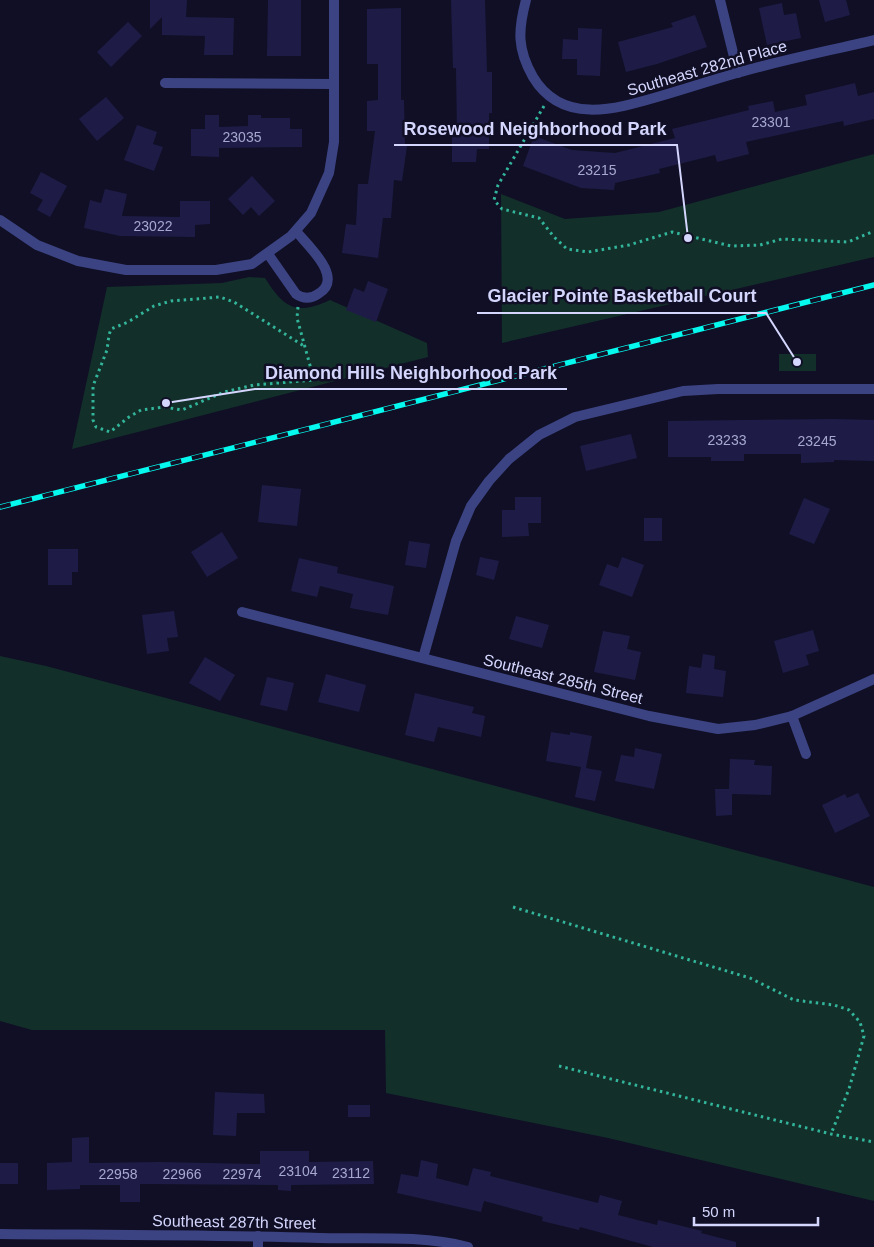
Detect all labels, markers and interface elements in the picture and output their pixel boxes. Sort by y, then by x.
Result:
street label: Southeast 282nd Place [625,37,789,99]
callout: Rosewood Neighborhood Park [394,112,677,145]
house number: 23301 [752,114,791,130]
text: Rosewood Neighborhood Park [403,119,667,139]
house number: 23035 [223,129,262,145]
house number: 23215 [578,162,617,178]
house number: 23022 [134,218,173,234]
callout: Glacier Pointe Basketball Court [477,280,766,313]
text: Glacier Pointe Basketball Court [487,286,757,306]
callout: Diamond Hills Neighborhood Park [255,356,567,389]
text: Diamond Hills Neighborhood Park [265,363,558,383]
house number: 23233 [708,432,747,448]
house number: 23245 [798,433,837,449]
street label: Southeast 285th Street [482,651,645,707]
house number: 23104 [279,1163,318,1179]
house number: 23112 [332,1165,370,1181]
house number: 22958 [99,1166,138,1182]
house number: 22966 [163,1166,202,1182]
house number: 22974 [223,1166,262,1182]
scale bar [694,1194,818,1226]
text: 50 m [702,1203,735,1220]
street label: Southeast 287th Street [152,1212,317,1232]

